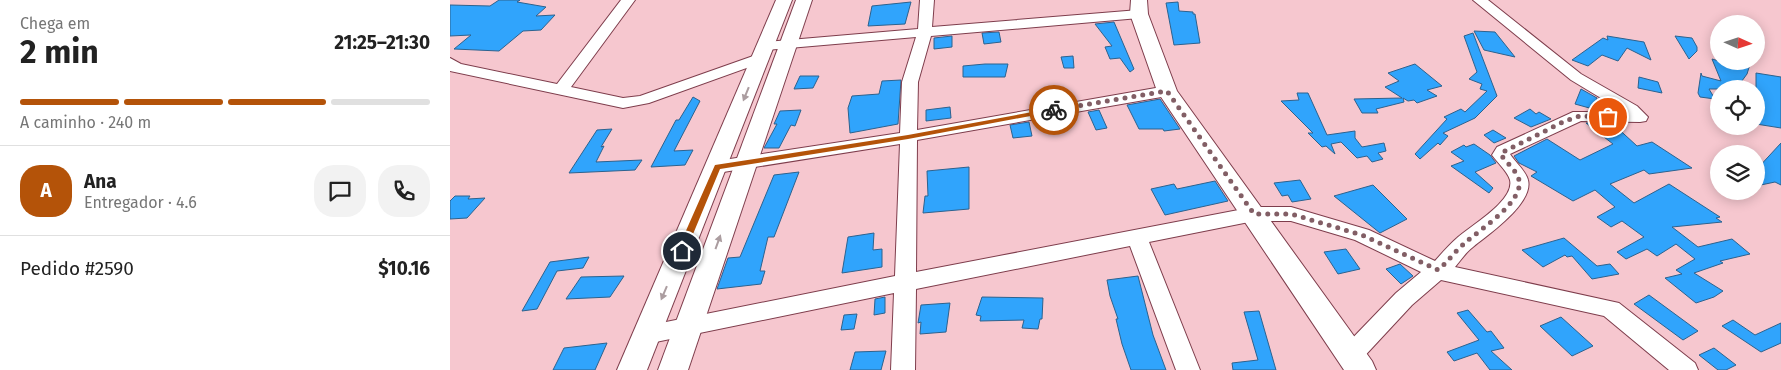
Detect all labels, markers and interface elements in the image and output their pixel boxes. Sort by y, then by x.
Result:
text: Chega em [20,14,90,33]
north arrow [1710,15,1765,70]
map controls [1710,15,1765,200]
text: 21:25–21:30 [334,31,430,54]
text: 2 min [20,33,99,71]
button: locate [1710,80,1765,135]
courier [1029,85,1079,135]
one-way arrow [742,87,750,101]
icon: bike [1040,96,1068,124]
pin [1587,96,1629,138]
icon: bag [1594,103,1622,131]
text: A caminho · 240 m [20,113,151,132]
button: layers [1710,145,1765,200]
button: chat [314,165,366,217]
button: phone [378,165,430,217]
text: Ana [84,170,117,193]
text: A [40,179,52,202]
text: Entregador · 4.6 [84,193,197,212]
pin [661,230,703,272]
one-way arrow [715,234,722,249]
icon: home [668,237,696,265]
text: Pedido #2590 [20,257,134,280]
text: $10.16 [378,257,430,280]
one-way arrow [660,286,668,300]

